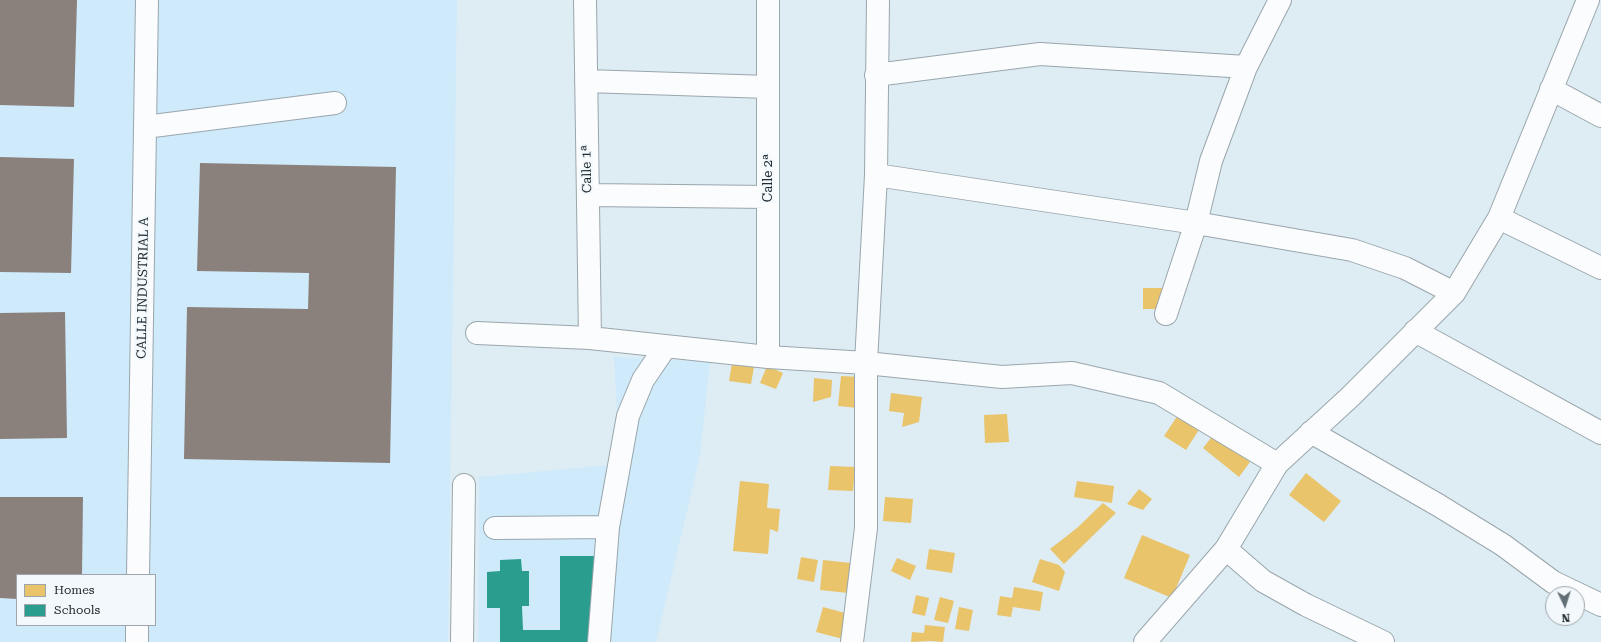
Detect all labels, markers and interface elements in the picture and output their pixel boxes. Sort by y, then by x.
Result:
street label: Calle 1ª [579,145,595,193]
street label: Calle 2ª [760,154,776,202]
street label: CALLE INDUSTRIAL A [134,217,152,359]
legend [16,574,156,626]
text: Homes [54,583,94,597]
north arrow [1545,586,1585,626]
text: Schools [54,603,100,617]
text: N [1561,611,1570,624]

